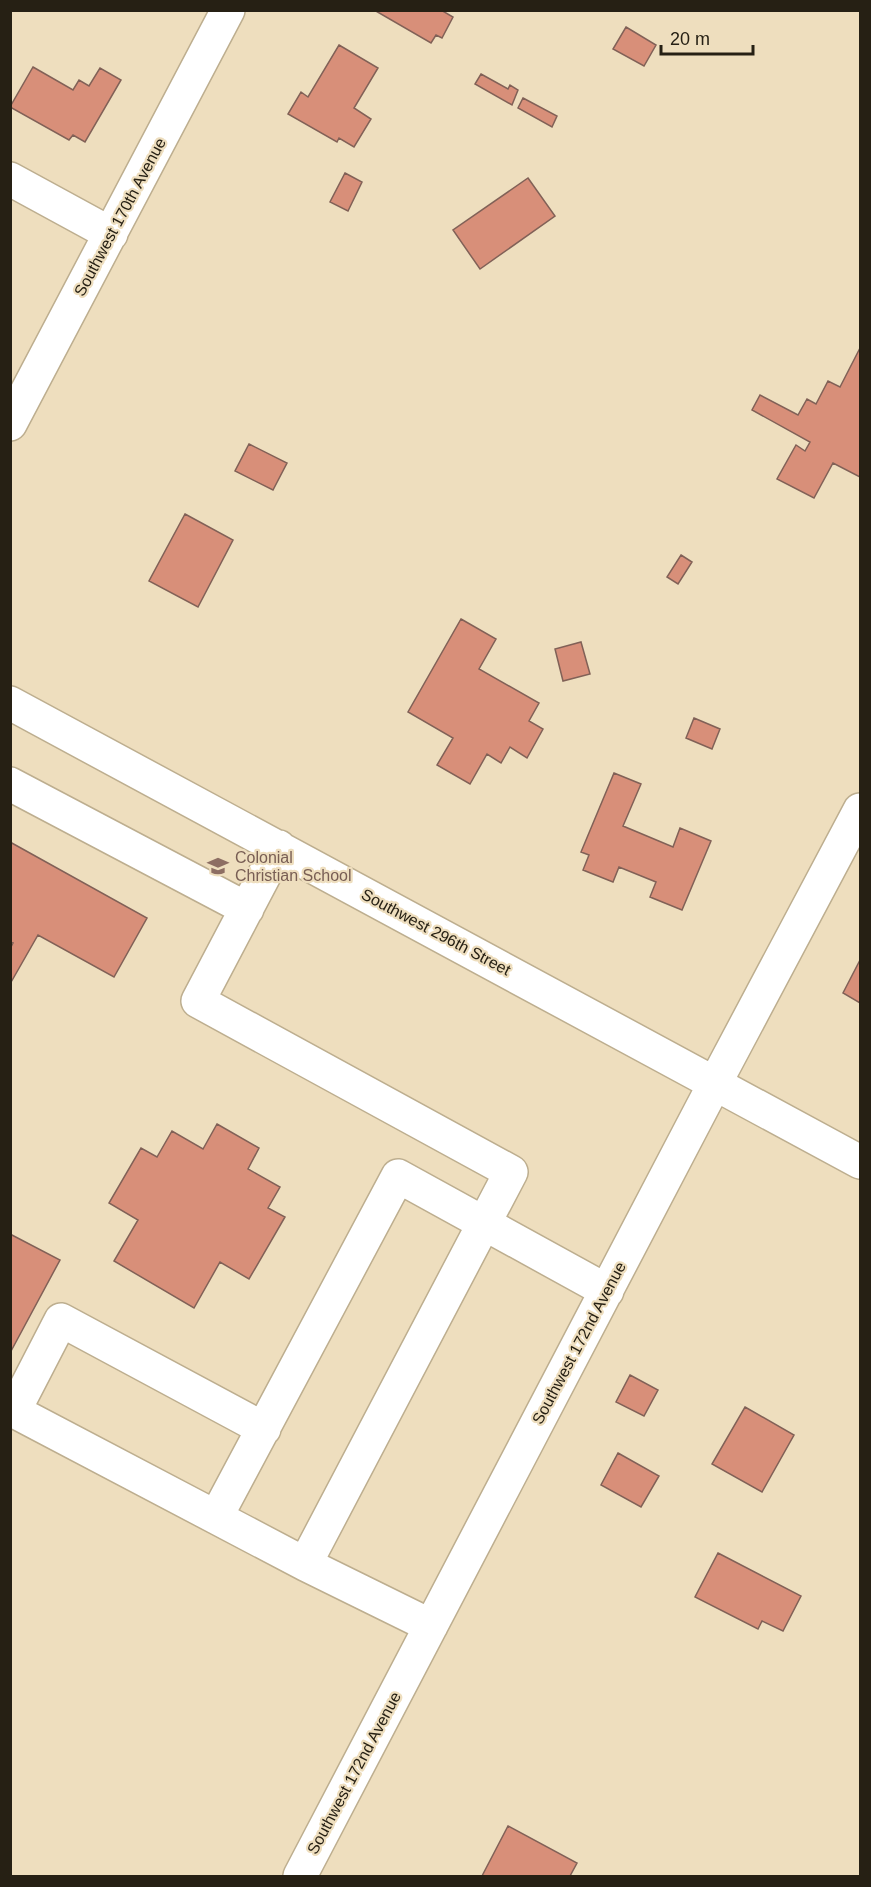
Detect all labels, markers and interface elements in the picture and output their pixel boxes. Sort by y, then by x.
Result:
scale bar [661,18,752,56]
text: 20 m [670,29,710,49]
street label: Southwest 170th Avenue [71,135,169,299]
place label: Colonial Christian School [235,849,352,884]
school or university icon: Colonial Christian School [206,854,230,878]
street label: Southwest 296th Street [359,885,514,979]
street label: Southwest 172nd Avenue [529,1259,629,1427]
street label: Southwest 172nd Avenue [304,1689,404,1857]

